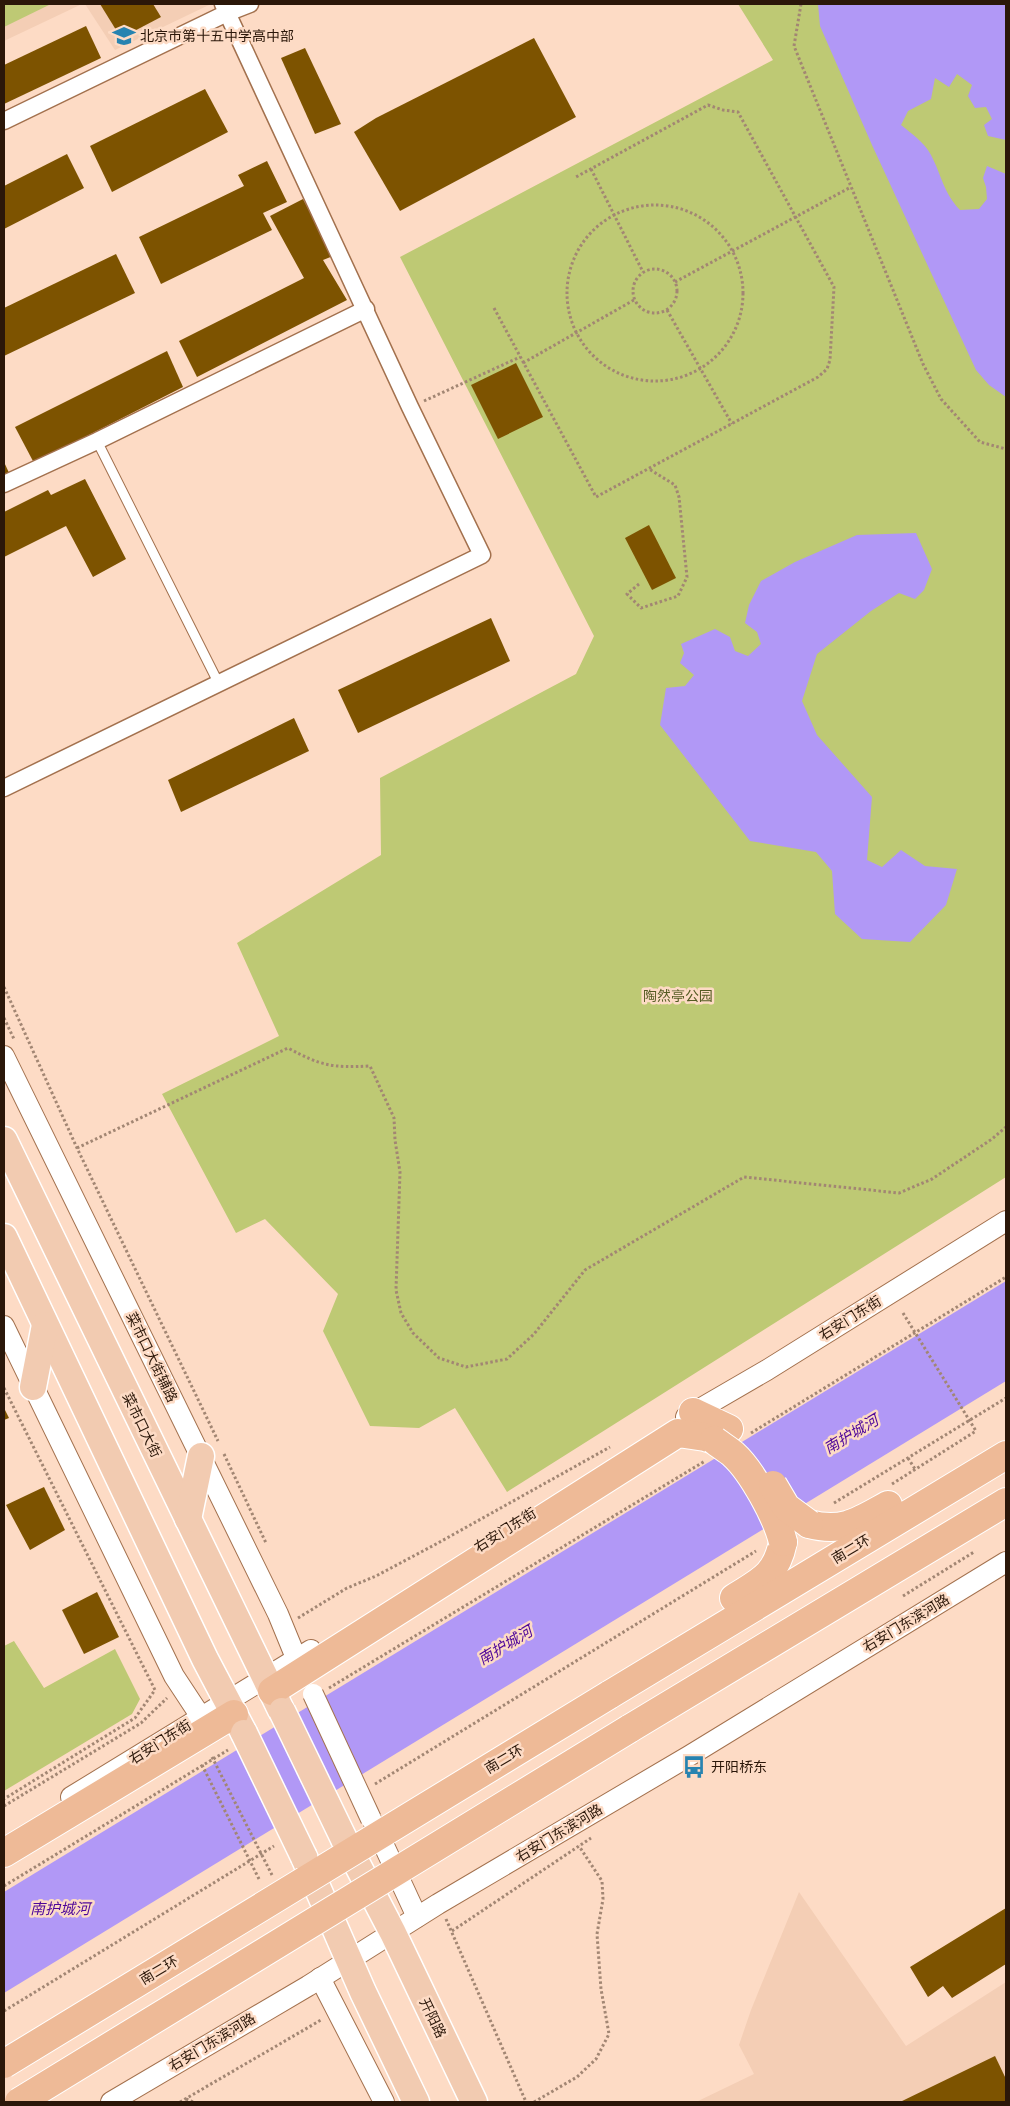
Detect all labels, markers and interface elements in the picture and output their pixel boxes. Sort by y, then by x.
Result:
school or university icon: 北京市第十五中学高中部 [111,23,137,49]
place label: 北京市第十五中学高中部 [140,26,294,46]
park label: 陶然亭公园 [643,986,713,1006]
street label: 右安门东街 [815,1291,885,1345]
street label: 菜市口大街辅路 [122,1309,182,1405]
street label: 菜市口大街 [118,1389,166,1461]
water label: 南护城河 [820,1408,885,1458]
street label: 右安门东街 [470,1503,540,1557]
street label: 南二环 [828,1530,874,1568]
street label: 右安门东滨河路 [859,1589,953,1657]
water label: 南护城河 [474,1619,539,1669]
street label: 右安门东街 [125,1715,195,1769]
street label: 南二环 [481,1740,527,1778]
bus stop icon: 开阳桥东 [681,1754,707,1780]
place label: 开阳桥东 [711,1757,767,1777]
street label: 右安门东滨河路 [512,1799,606,1867]
water label: 南护城河 [30,1898,93,1919]
street label: 南二环 [136,1951,182,1989]
street label: 开阳路 [415,1995,451,2041]
street label: 右安门东滨河路 [165,2008,259,2076]

